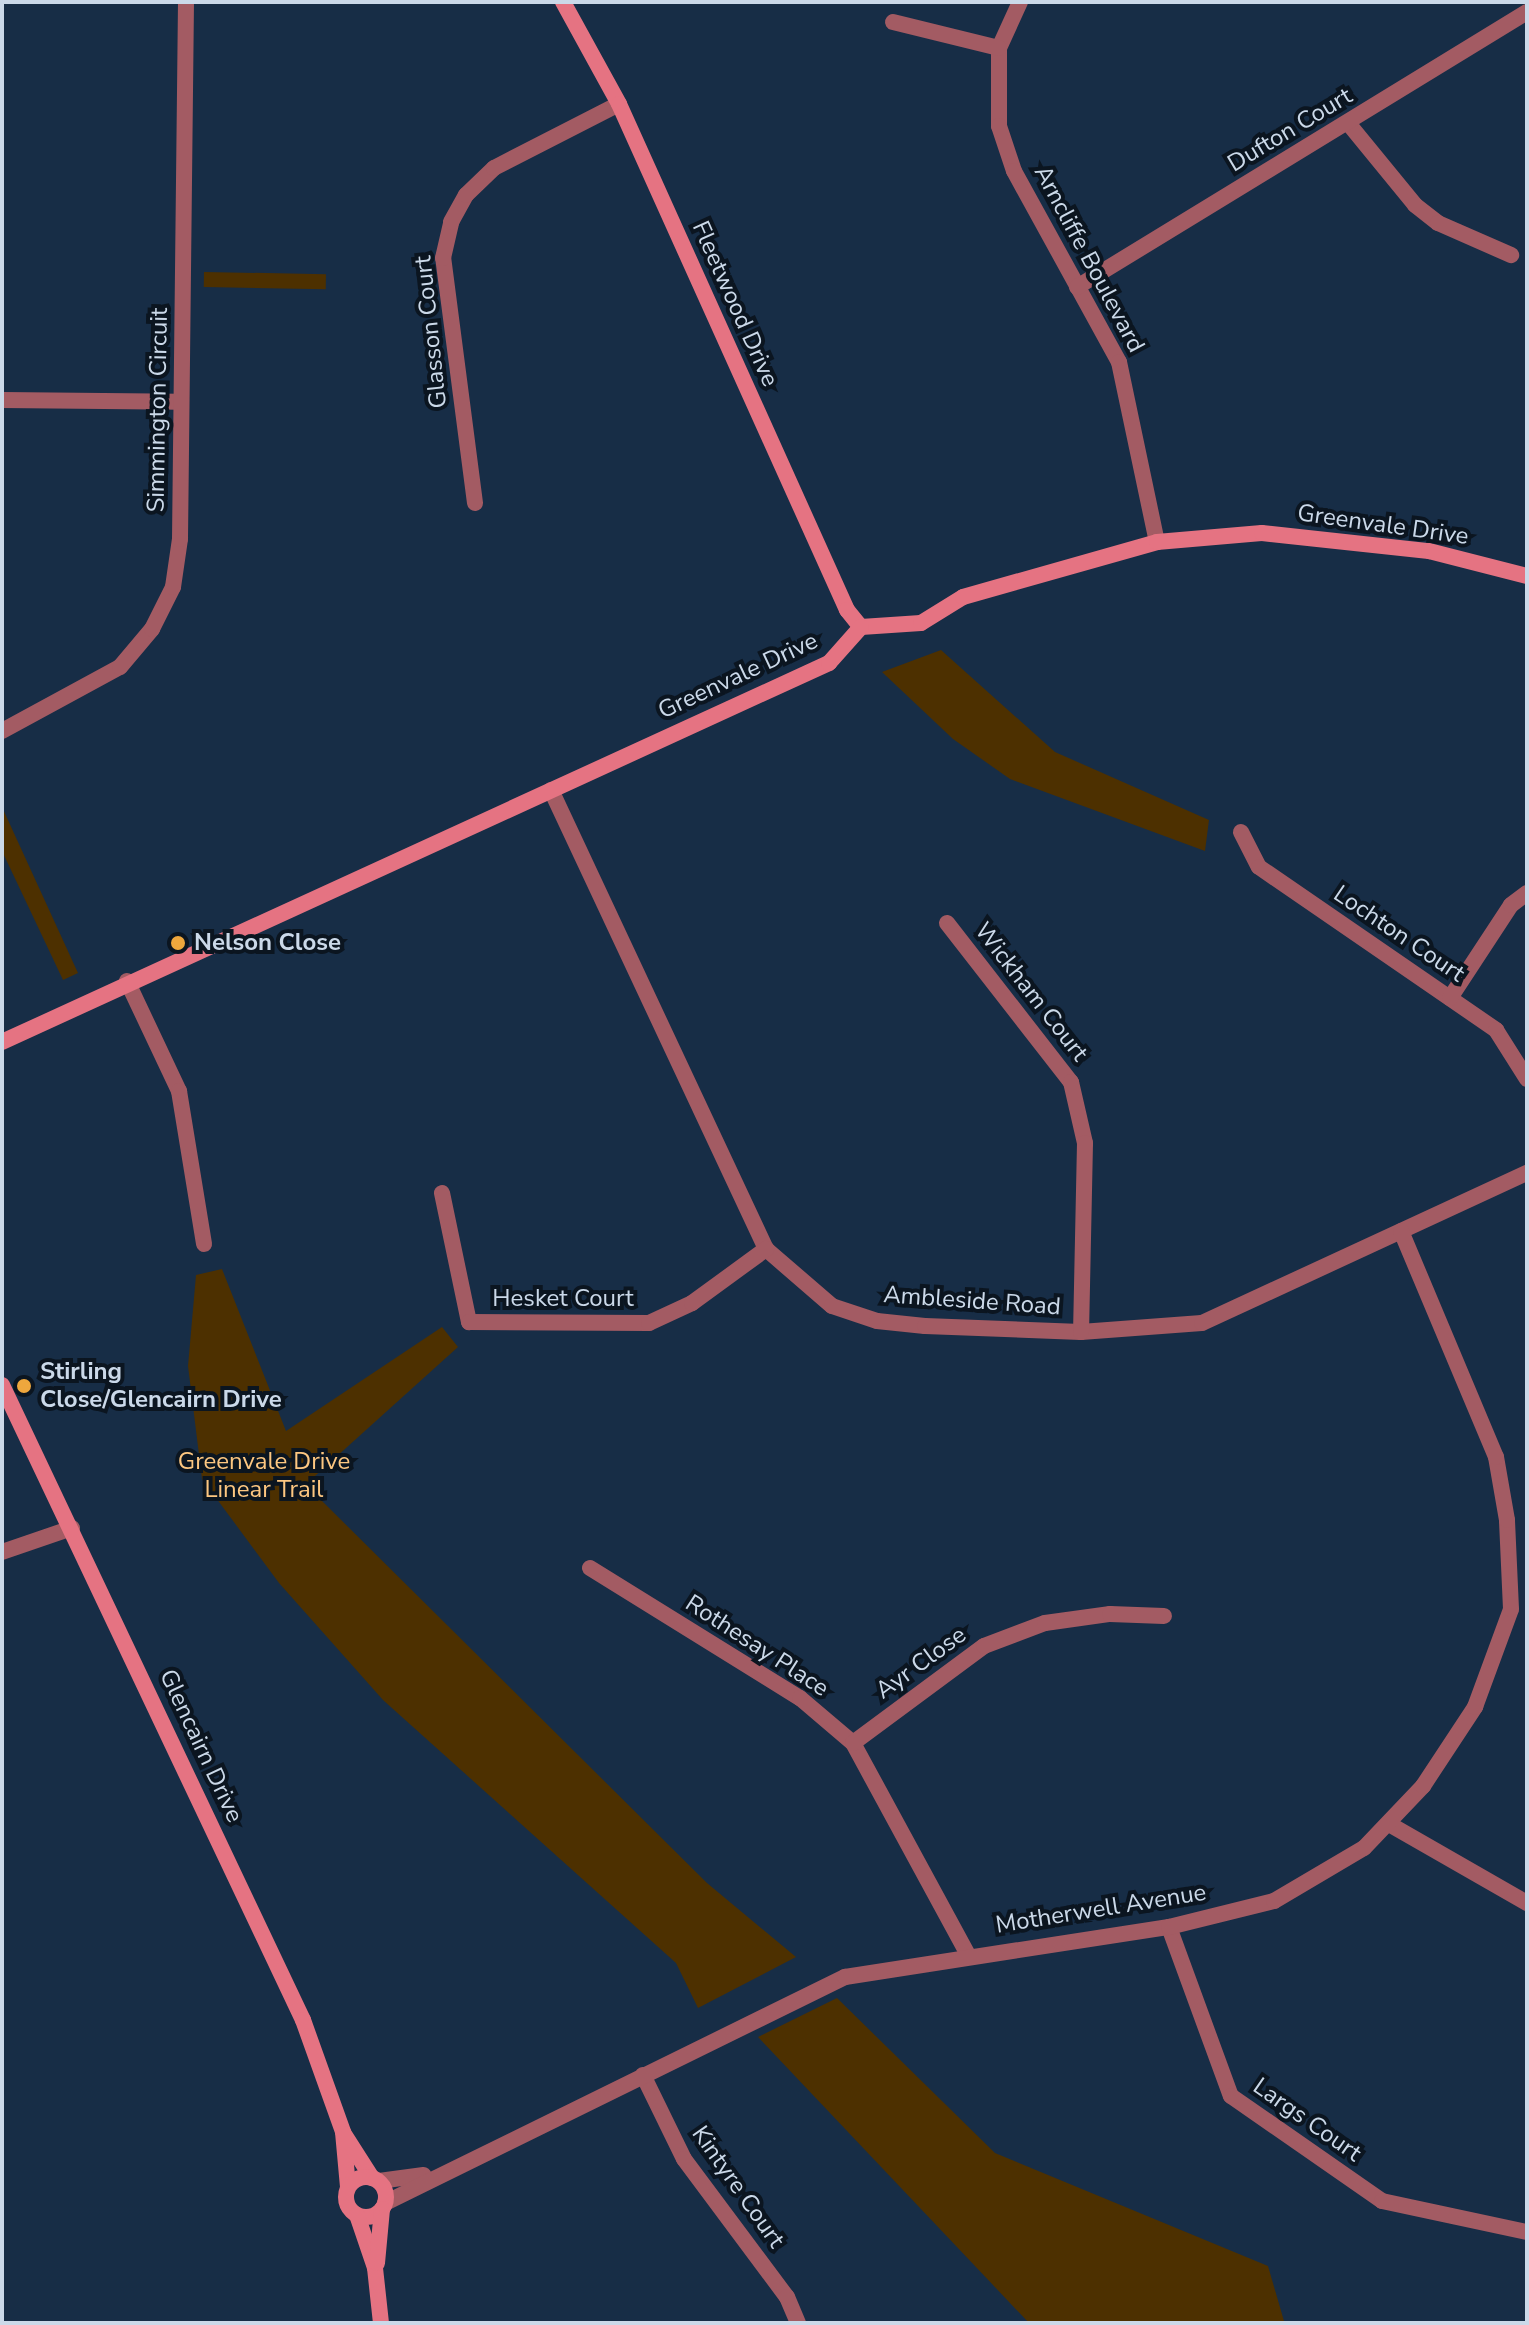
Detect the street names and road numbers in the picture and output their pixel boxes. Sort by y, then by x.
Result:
street label: Dufton Court [1223,82,1357,178]
street label: Arncliffe Boulevard [1028,161,1150,357]
street label: Fleetwood Drive [686,217,784,391]
street label: Glasson Court [409,254,453,410]
street label: Simmington Circuit [142,307,174,513]
street label: Greenvale Drive [1296,499,1470,551]
street label: Greenvale Drive [654,626,822,726]
street label: Lochton Court [1328,880,1470,988]
street label: Wickham Court [968,917,1094,1067]
street label: Ambleside Road [882,1280,1062,1322]
street label: Hesket Court [492,1285,634,1313]
street label: Rothesay Place [680,1589,834,1703]
street label: Ayr Close [870,1621,972,1705]
street label: Glencairn Drive [153,1665,249,1827]
street label: Motherwell Avenue [994,1878,1208,1940]
street label: Largs Court [1247,2072,1367,2168]
street label: Kintyre Court [685,2120,791,2254]

